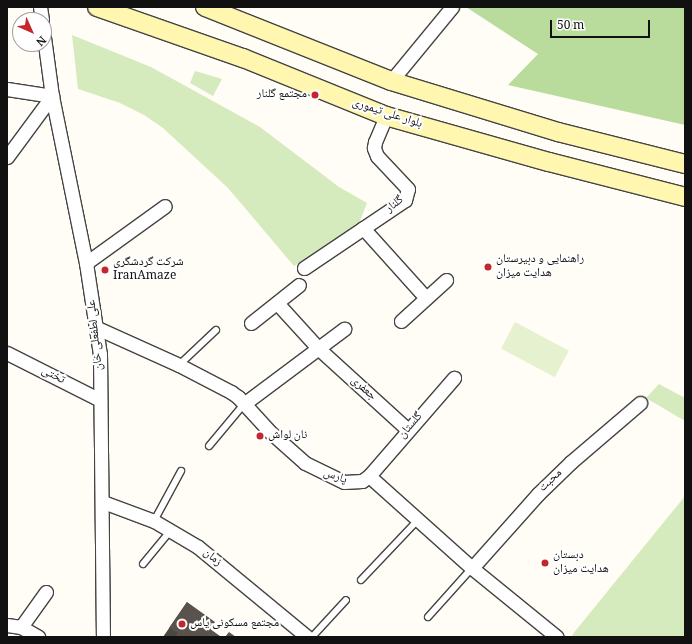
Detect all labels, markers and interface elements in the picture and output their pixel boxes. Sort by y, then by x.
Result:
north arrow [12,12,52,52]
scale bar [552,12,652,38]
text: 50 m [557,16,584,37]
text: N [30,30,50,50]
place label: مجتمع گلنار [257,88,307,102]
marker: مجتمع گلنار [310,90,320,100]
street label: بلوار علی تیموری [350,96,424,132]
street label: گلنار [383,193,407,217]
place label: راهنمایی و دبیرستان هدایت میزان [496,253,584,281]
place label: شرکت گردشگری IranAmaze [113,256,184,284]
marker: راهنمایی و دبیرستان هدایت میزان [483,262,493,272]
marker: شرکت گردشگری IranAmaze [100,265,110,275]
street label: علی لطفعلی خان [85,299,107,371]
street label: تختی [39,364,67,388]
street label: جعفری [347,374,379,404]
street label: گلستان [396,410,426,442]
place label: نان لواش [268,429,307,443]
marker: نان لواش [255,431,265,441]
street label: پارس [321,466,349,488]
street label: محبت [536,467,566,495]
street label: زمان [200,546,224,570]
place label: دبستان هدایت میزان [553,549,609,577]
marker: دبستان هدایت میزان [540,558,550,568]
place label: مجتمع مسکونی یاس [190,617,279,631]
marker: مجتمع مسکونی یاس [177,619,187,629]

